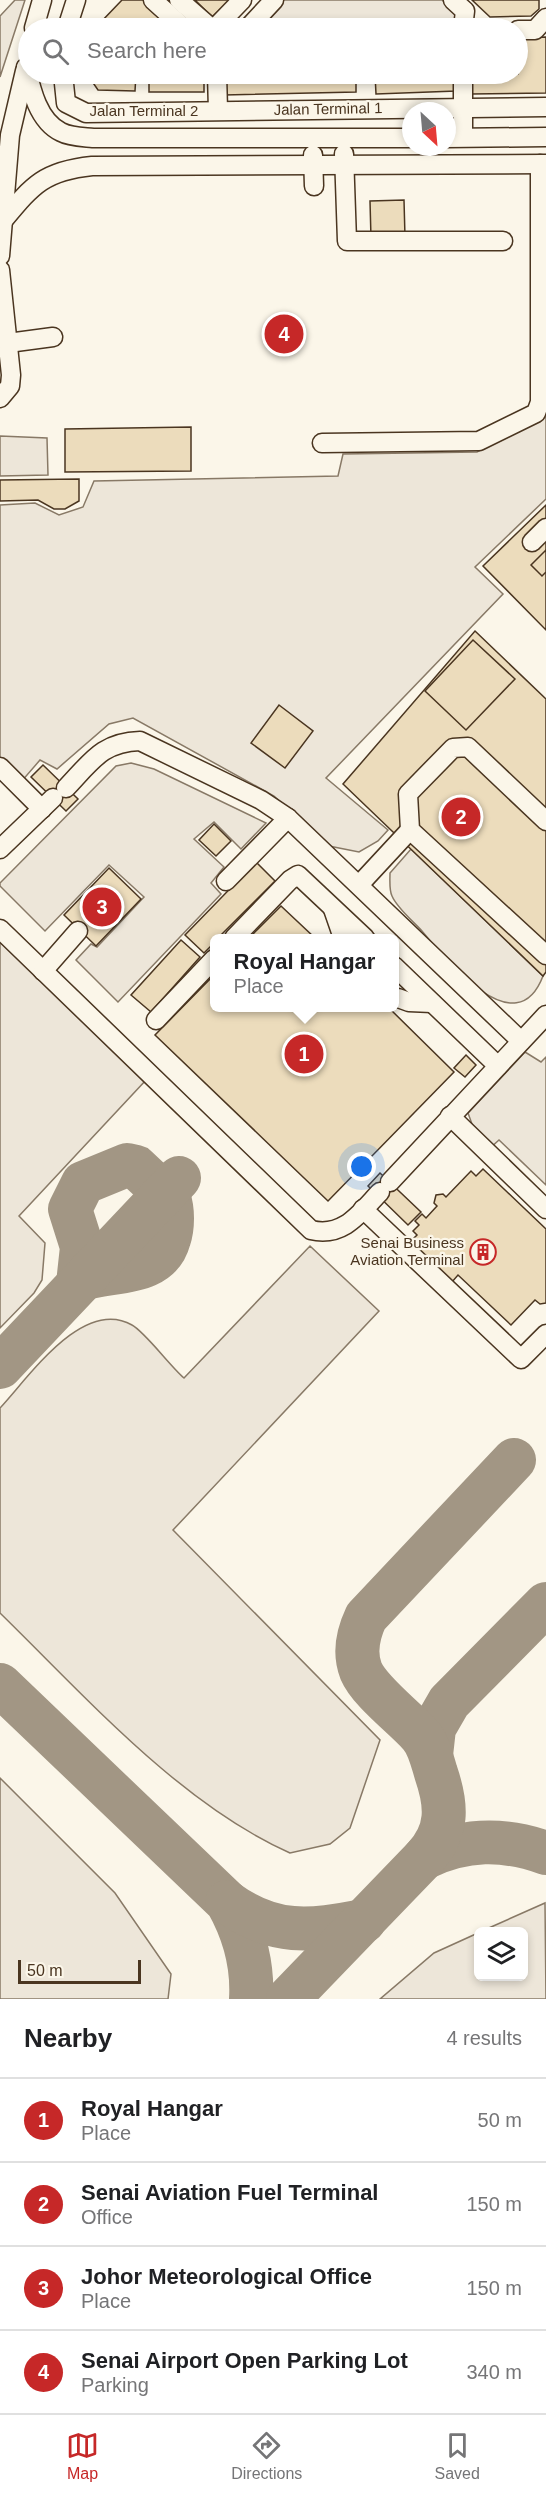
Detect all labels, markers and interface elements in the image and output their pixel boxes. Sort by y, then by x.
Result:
search box [18,18,528,84]
icon: search [39,35,72,68]
text: Search here [87,38,207,63]
street label: Jalan Terminal 1 [273,99,383,118]
street label: Jalan Terminal 2 [90,102,198,119]
north arrow [402,102,456,156]
pin: 4 [264,312,304,356]
pin: 2 [442,794,480,840]
pin: 3 [82,884,122,930]
popup [210,934,399,1012]
text: Royal Hangar [234,949,375,974]
text: Place [234,975,284,997]
pin: 1 [284,1032,324,1076]
your location [347,1152,376,1181]
place label: Senai Business Aviation Terminal [350,1234,464,1268]
building icon: Senai Business Aviation Terminal [468,1237,498,1267]
map controls [474,1927,528,1981]
button: layers [474,1927,528,1981]
scale bar [18,1957,141,1984]
text: 50 m [27,1962,63,1979]
text: Nearby [24,2023,112,2053]
text: 4 results [446,2027,522,2049]
text: Royal Hangar [81,2096,223,2121]
text: 1 [38,2109,49,2131]
text: 50 m [478,2109,522,2131]
text: Place [81,2122,131,2144]
text: Senai Aviation Fuel Terminal [81,2180,378,2205]
text: 2 [38,2193,49,2215]
text: 150 m [466,2193,522,2215]
text: Office [81,2206,133,2228]
text: Johor Meteorological Office [81,2264,372,2289]
text: 3 [38,2277,49,2299]
text: 150 m [466,2277,522,2299]
text: Place [81,2290,131,2312]
text: Senai Airport Open Parking Lot [81,2348,408,2373]
text: 4 [38,2361,49,2383]
text: 340 m [466,2361,522,2383]
text: Parking [81,2374,149,2396]
tab: Map [66,2429,99,2483]
tab: Directions [231,2429,302,2483]
tab: Saved [435,2429,480,2483]

